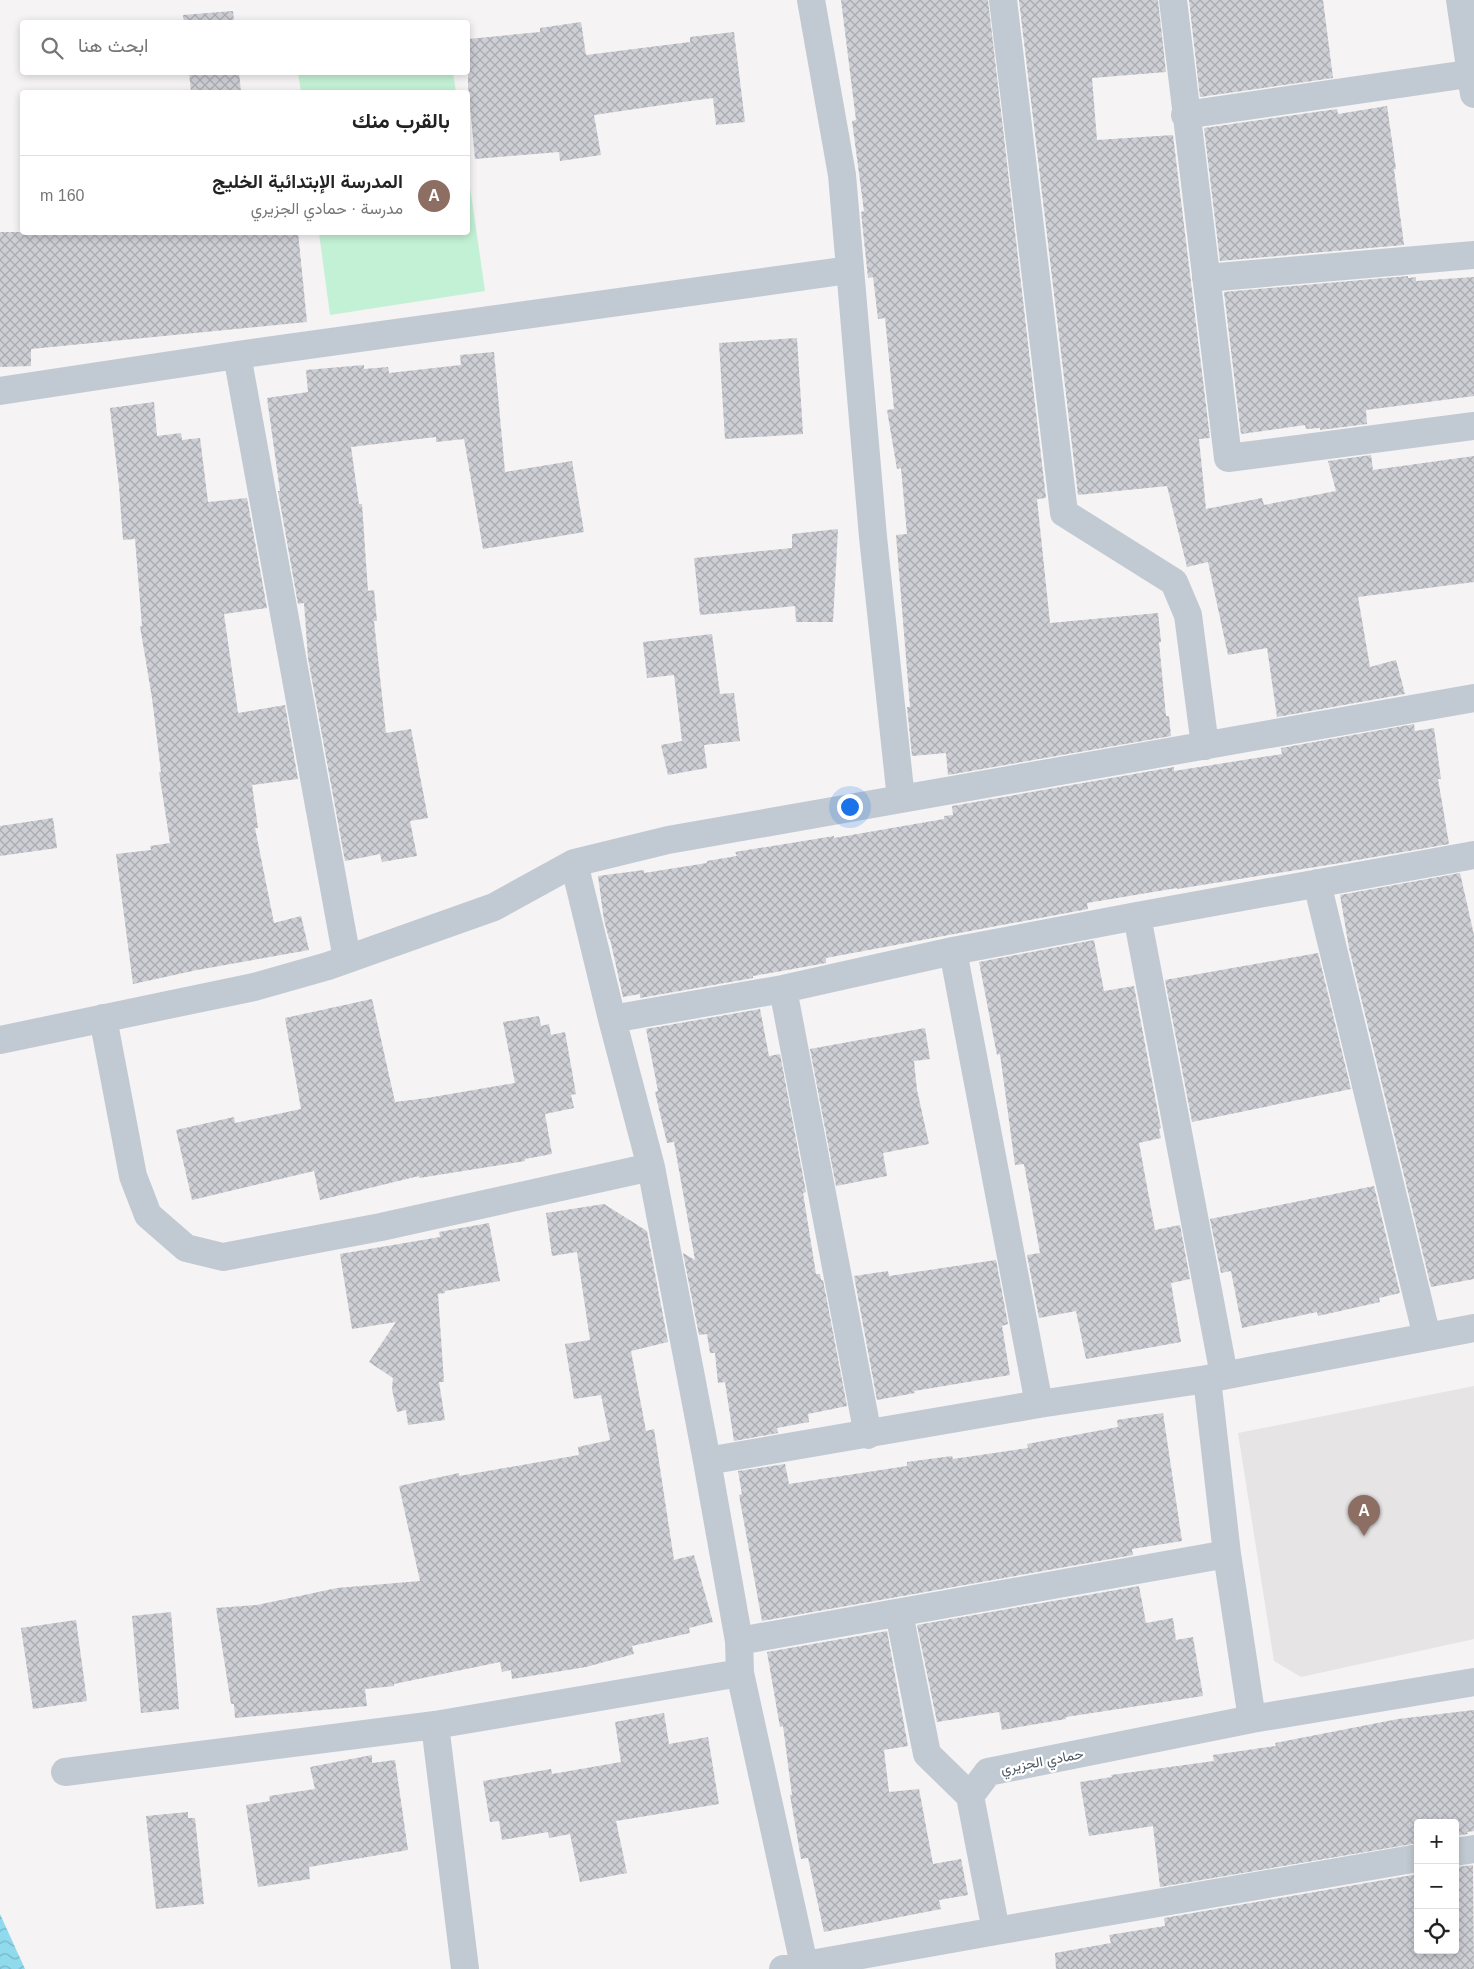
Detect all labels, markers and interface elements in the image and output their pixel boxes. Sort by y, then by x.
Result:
search box [20,20,470,75]
icon: search [38,34,66,62]
text: ابحث هنا [78,35,148,56]
text: بالقرب منك [352,109,450,132]
text: المدرسة الإبتدائية الخليج [212,171,403,192]
text: 160 m [40,187,84,204]
text: A [428,187,440,204]
text: مدرسة · حمادي الجزيري [251,200,403,217]
your location [837,794,863,820]
pin: A [1348,1495,1380,1536]
street label: حمادي الجزيري [999,1745,1085,1781]
map controls [1414,1819,1459,1954]
button: + [1414,1819,1459,1864]
button: − [1414,1864,1459,1909]
button: locate [1414,1909,1459,1954]

